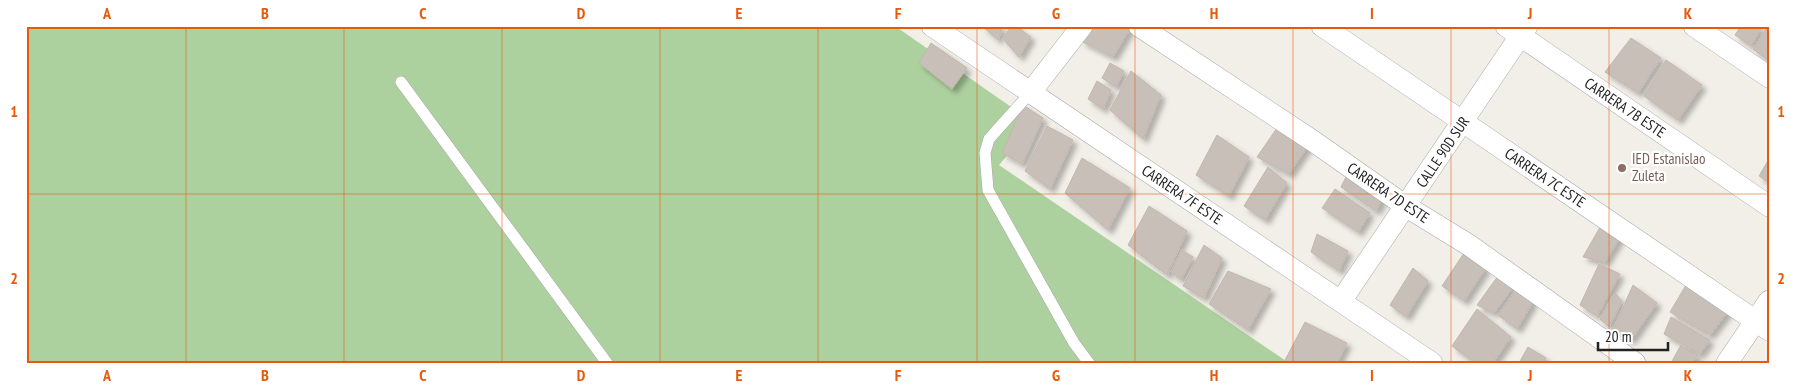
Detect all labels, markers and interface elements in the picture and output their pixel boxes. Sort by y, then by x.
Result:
text: A [102,3,112,23]
text: B [261,3,269,23]
text: C [419,3,427,23]
text: D [577,3,586,23]
text: E [736,3,743,23]
text: F [895,3,902,23]
text: G [1052,3,1060,23]
text: H [1210,3,1218,23]
text: I [1370,3,1374,23]
text: J [1527,3,1532,23]
text: K [1684,3,1693,23]
street label: CARRERA 7B ESTE [1581,73,1670,142]
text: 1 [10,101,18,121]
text: 1 [1777,101,1785,121]
street label: CALLE 90D SUR [1412,113,1473,191]
street label: CARRERA 7C ESTE [1501,144,1589,212]
place label: IED Estanislao Zuleta [1632,149,1706,185]
street label: CARRERA 7D ESTE [1344,158,1433,227]
street label: CARRERA 7F ESTE [1138,161,1226,229]
marker: IED Estanislao Zuleta [1616,162,1628,174]
text: 2 [10,268,18,288]
text: 2 [1777,268,1785,288]
scale bar [1598,319,1668,351]
text: 20 m [1605,327,1631,346]
text: A [102,365,112,385]
text: B [261,365,269,385]
text: C [419,365,427,385]
text: D [577,365,586,385]
text: E [736,365,743,385]
text: F [895,365,902,385]
text: G [1052,365,1060,385]
text: H [1210,365,1218,385]
text: I [1370,365,1374,385]
text: J [1527,365,1532,385]
text: K [1684,365,1693,385]

